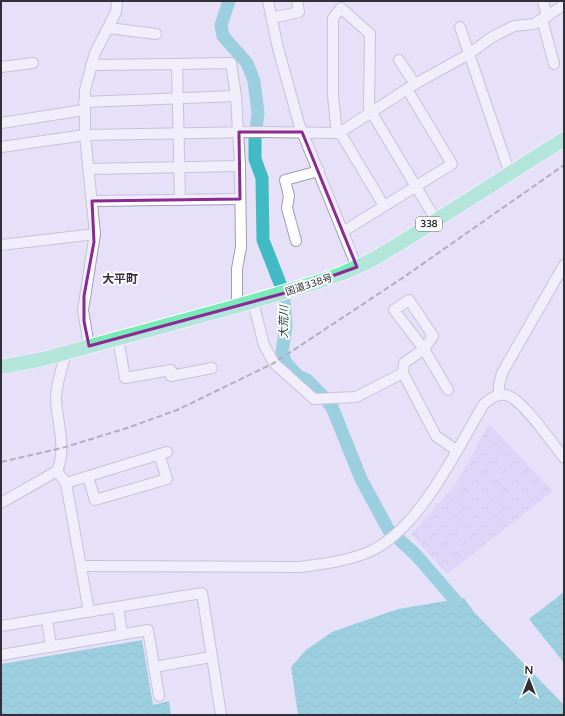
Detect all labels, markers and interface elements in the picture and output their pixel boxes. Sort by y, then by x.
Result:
road number: 338 [416,217,442,231]
district label: 大平町 [102,272,138,286]
street label: 国道338号 [284,272,334,298]
water label: 大荒川 [277,304,291,339]
north arrow [509,660,549,700]
text: N [525,664,533,677]

